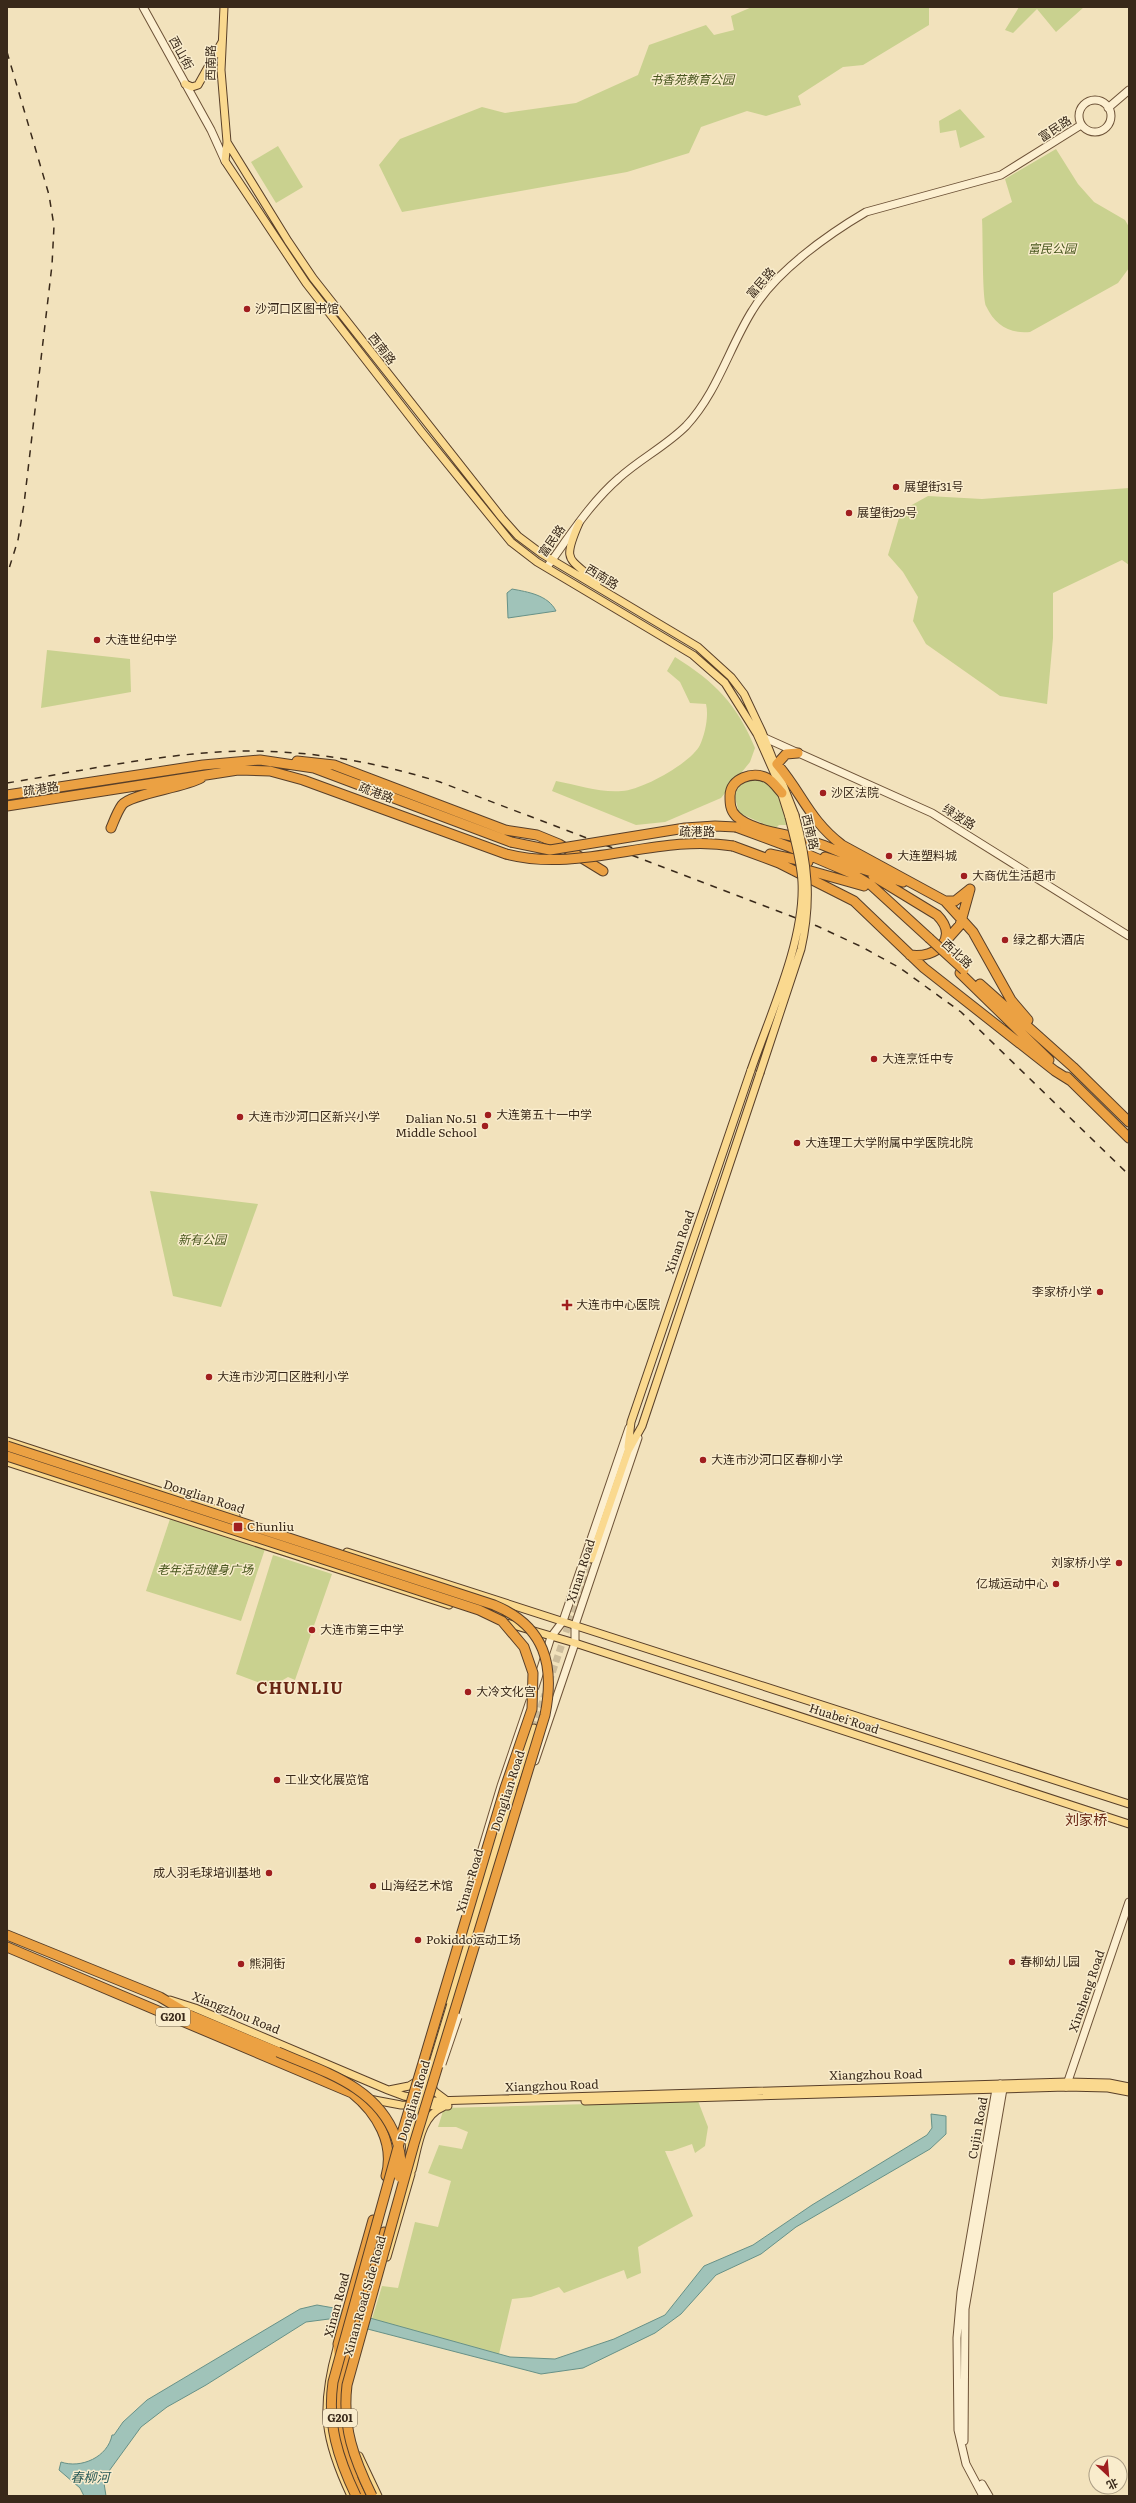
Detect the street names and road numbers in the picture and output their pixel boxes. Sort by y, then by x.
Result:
street label: 西山街 [165,32,198,73]
street label: 西南路 [201,45,219,81]
street label: 富民路 [1034,111,1074,146]
street label: 富民路 [742,263,779,302]
street label: 西南路 [365,329,401,368]
street label: 富民路 [533,521,569,560]
street label: 西南路 [582,559,623,593]
street label: 疏港路 [22,776,60,800]
street label: 疏港路 [356,777,396,807]
street label: 绿波路 [939,799,980,833]
street label: 西南路 [798,812,824,851]
street label: 疏港路 [679,822,715,840]
street label: 西北路 [938,934,977,972]
street label: Xinan Road [660,1207,699,1276]
street label: Donglian Road [161,1474,248,1518]
street label: Xinan Road [561,1536,599,1605]
street label: Huabei Road [807,1698,882,1738]
street label: Donglian Road [485,1747,529,1834]
street label: Xinan Road [451,1846,488,1915]
street label: Xinsheng Road [1064,1947,1109,2034]
street label: Xiangzhou Road [190,1986,284,2038]
road number: G201 [156,2008,190,2026]
street label: Donglian Road [392,2057,434,2144]
street label: Xiangzhou Road [829,2064,923,2084]
street label: Xiangzhou Road [505,2074,600,2096]
street label: Cujin Road [963,2095,991,2160]
street label: Xinan Road Side Road [338,2233,390,2358]
street label: Xinan Road [319,2270,353,2339]
road number: G201 [323,2409,357,2427]

